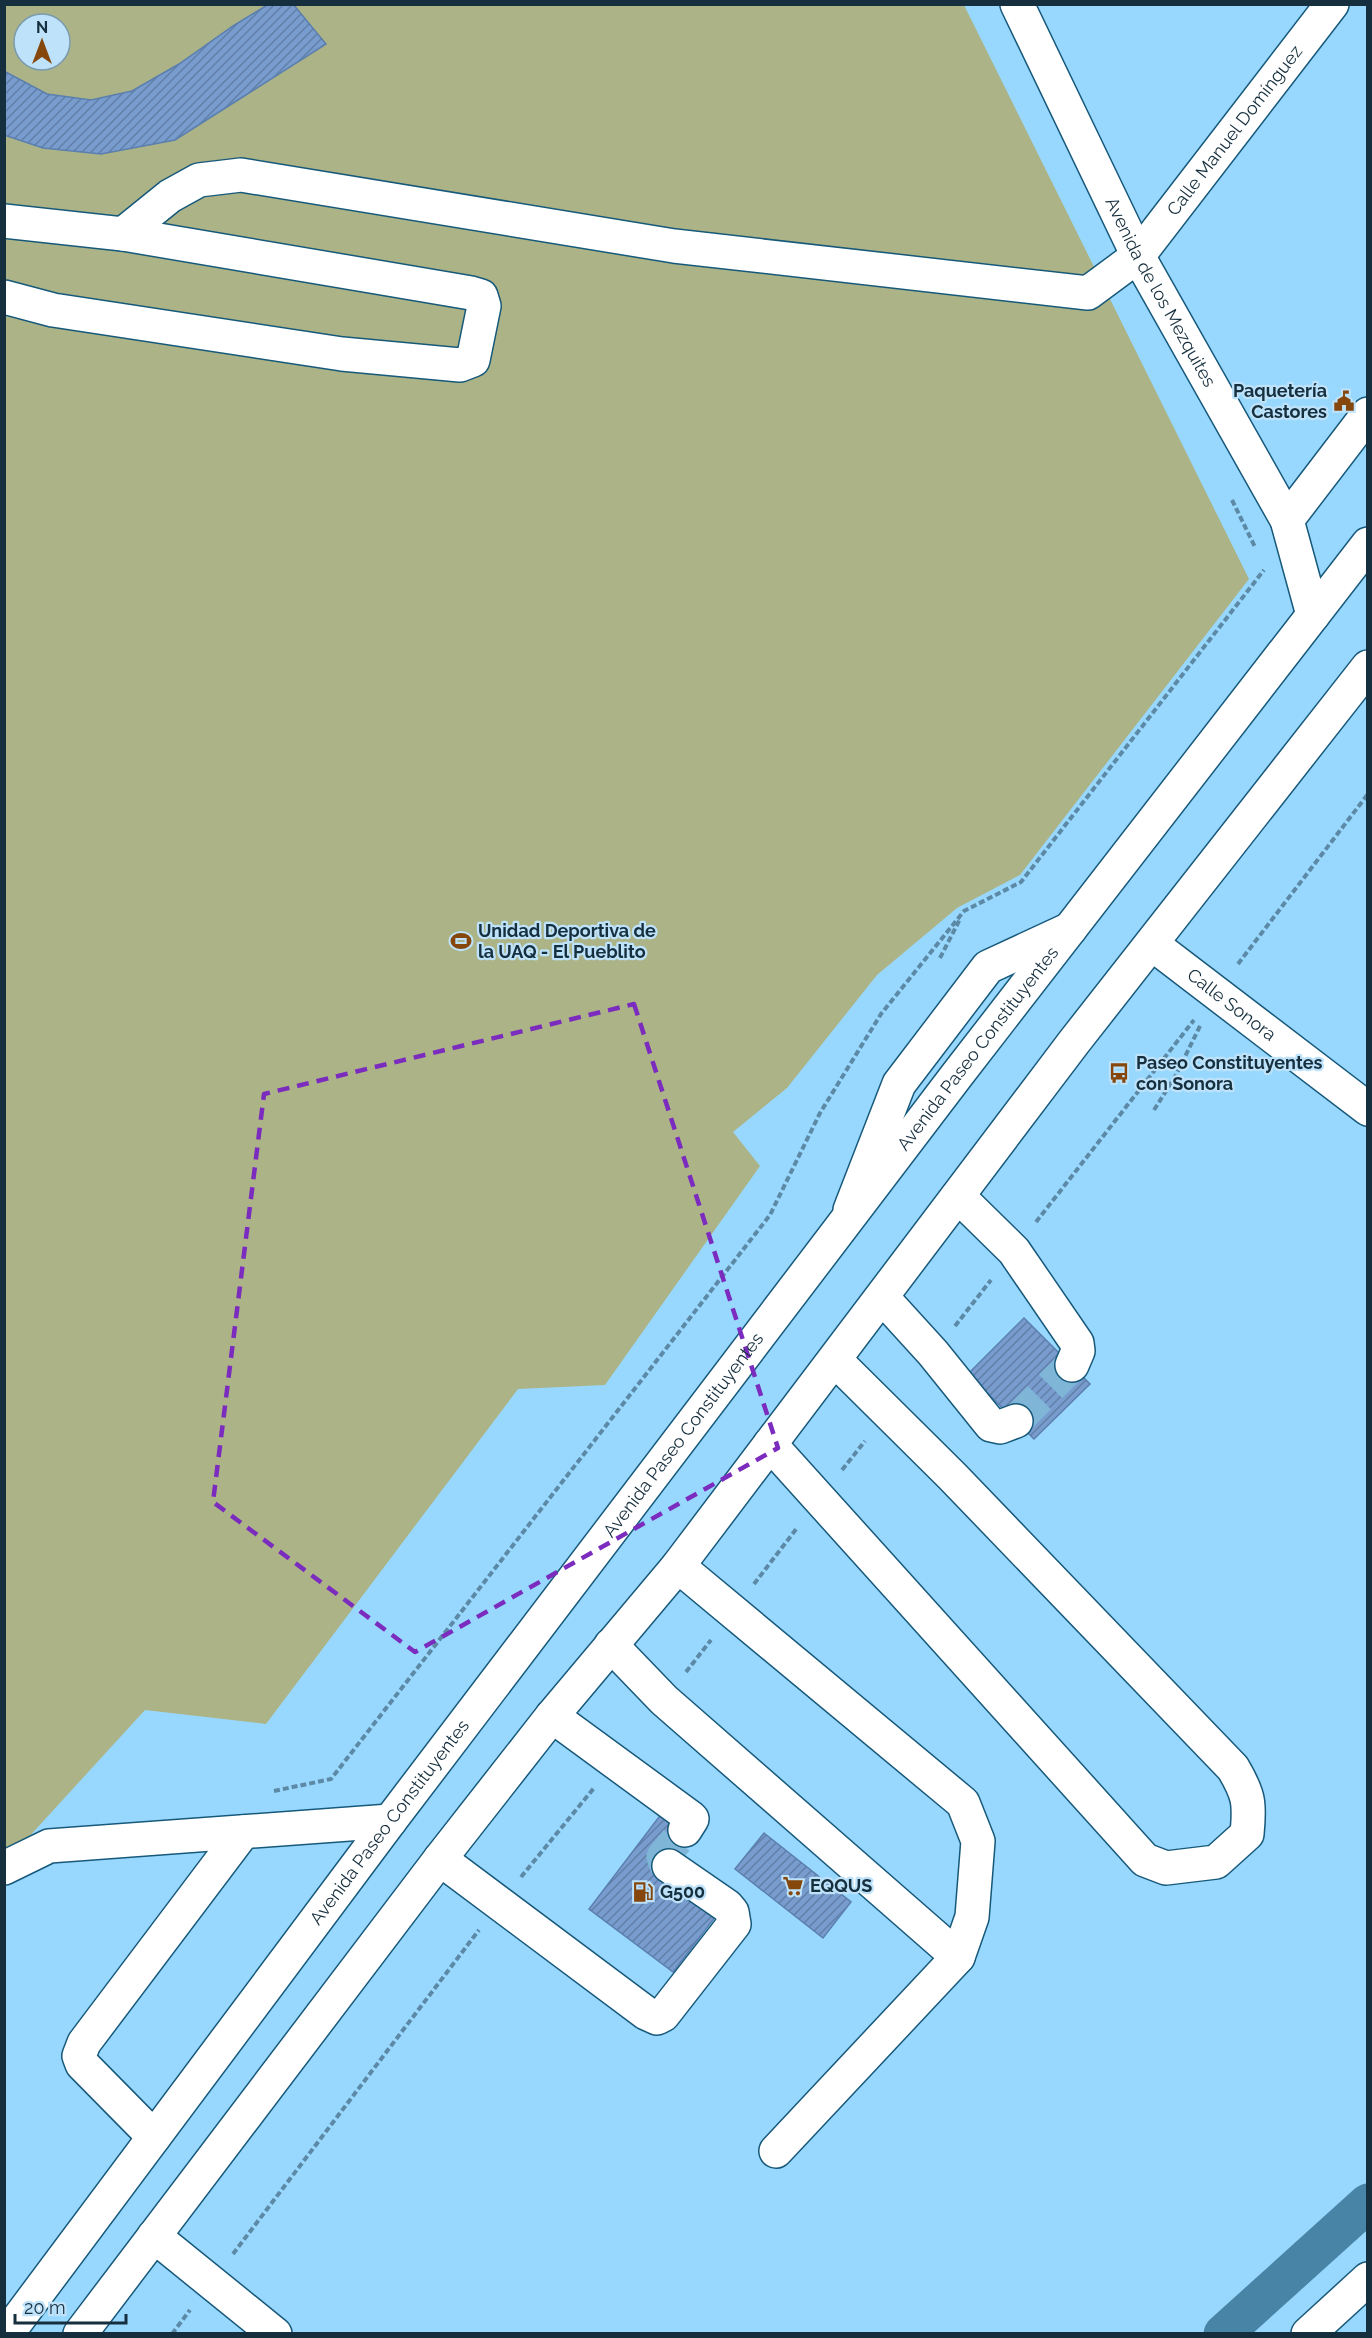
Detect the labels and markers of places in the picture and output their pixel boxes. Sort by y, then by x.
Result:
place label: Paquetería Castores [1233,380,1327,422]
public building icon: Paquetería Castores [1332,389,1356,413]
place label: Unidad Deportiva de la UAQ - El Pueblito [478,920,656,962]
sports icon: Unidad Deportiva de la UAQ - El Pueblito [449,929,473,953]
place label: Paseo Constituyentes con Sonora [1136,1052,1323,1094]
bus stop icon: Paseo Constituyentes con Sonora [1107,1061,1131,1085]
supermarket icon: EQQUS [781,1874,805,1898]
place label: EQQUS [810,1875,872,1896]
fuel station icon: G500 [631,1880,655,1904]
place label: G500 [660,1881,705,1902]

